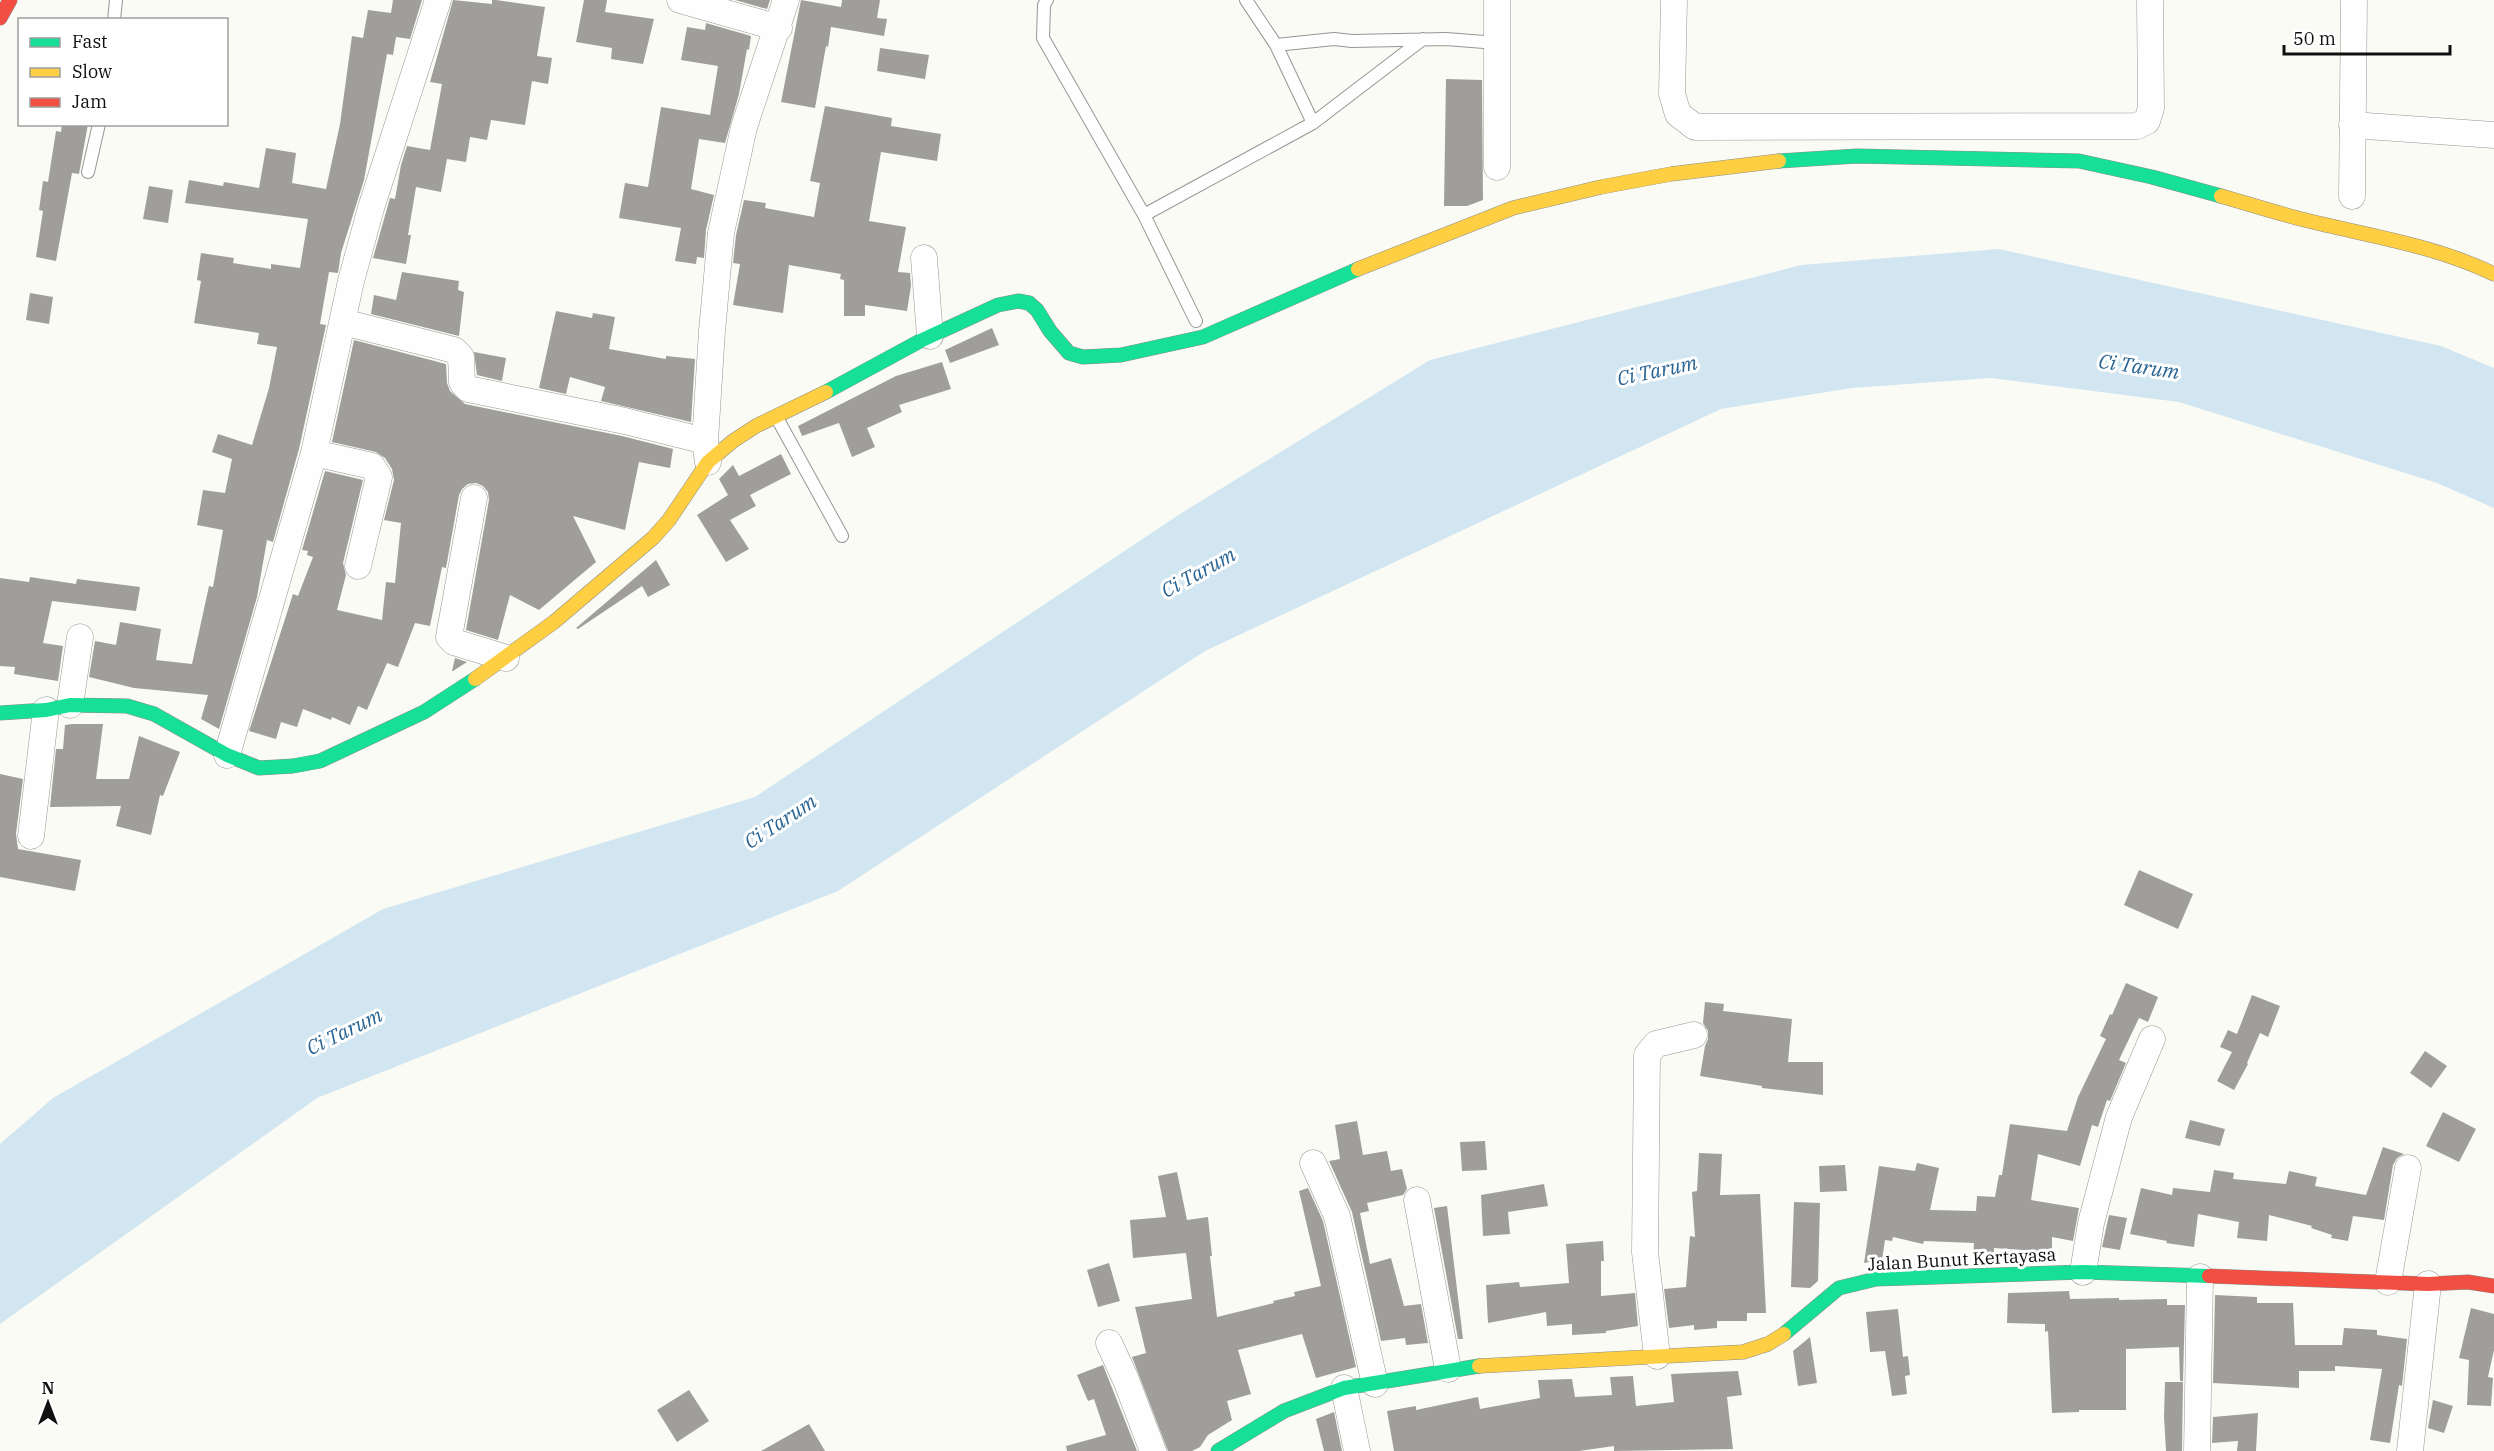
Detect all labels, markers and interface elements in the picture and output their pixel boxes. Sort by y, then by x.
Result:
legend [18,18,228,126]
scale bar [2284,18,2450,56]
text: 50 m [2293,27,2336,50]
text: Fast [72,30,107,53]
text: Slow [72,60,112,83]
text: Jam [72,90,107,113]
water label: Ci Tarum [2097,347,2181,385]
water label: Ci Tarum [1614,348,1700,392]
water label: Ci Tarum [1156,540,1240,604]
water label: Ci Tarum [739,787,822,854]
water label: Ci Tarum [302,1001,387,1061]
street label: Jalan Bunut Kertayasa [1867,1243,2057,1275]
north arrow [18,1373,78,1433]
text: N [42,1378,54,1398]

